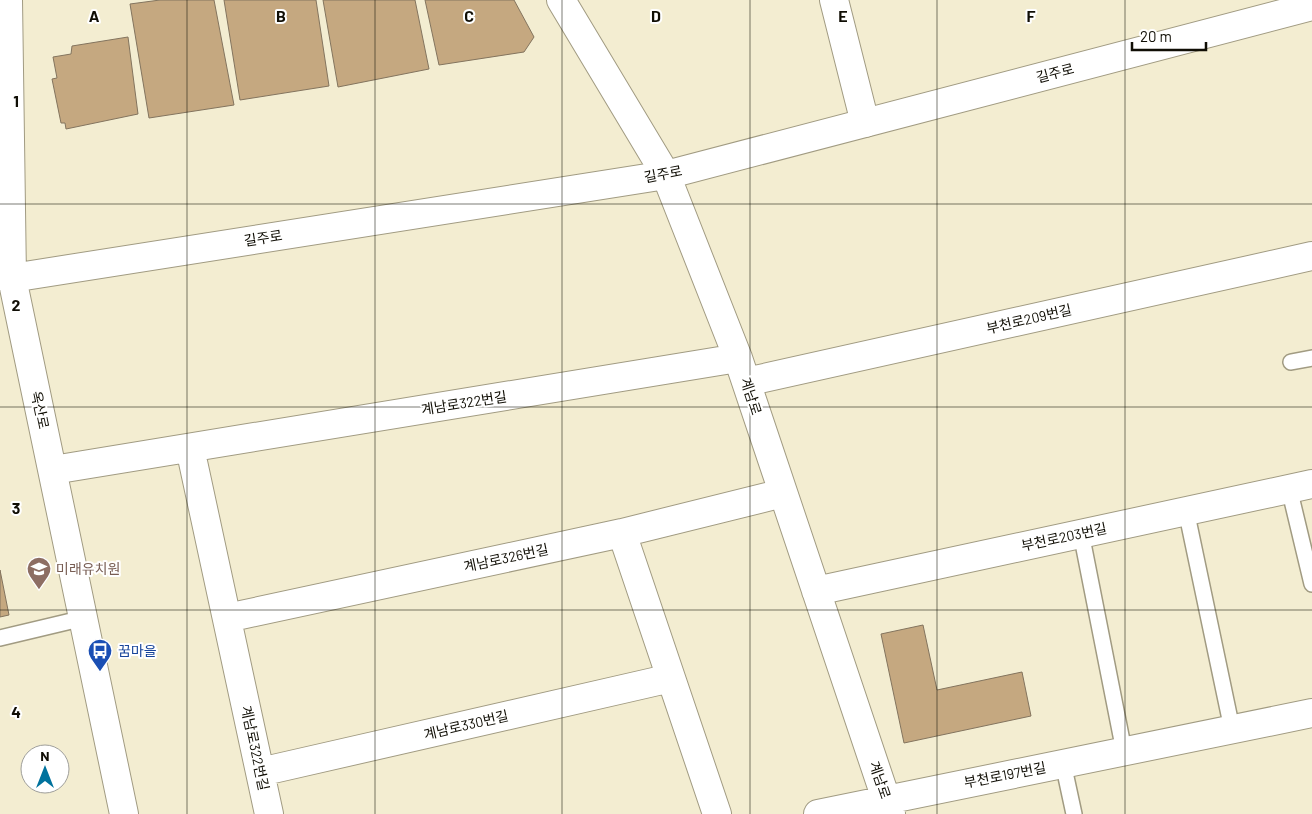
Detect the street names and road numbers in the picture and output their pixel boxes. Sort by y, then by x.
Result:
street label: 길주로 [1034,59,1076,86]
street label: 길주로 [642,161,684,186]
street label: 길주로 [243,226,283,249]
street label: 부천로209번길 [985,300,1073,337]
street label: 계남로 [737,375,766,417]
street label: 계남로322번길 [420,387,508,418]
street label: 옥산로 [28,389,53,431]
street label: 부천로203번길 [1020,519,1108,554]
street label: 계남로326번길 [462,540,550,575]
street label: 계남로322번길 [238,704,273,792]
street label: 계남로330번길 [422,706,510,743]
street label: 부천로197번길 [962,758,1047,791]
street label: 계남로 [866,759,895,801]

